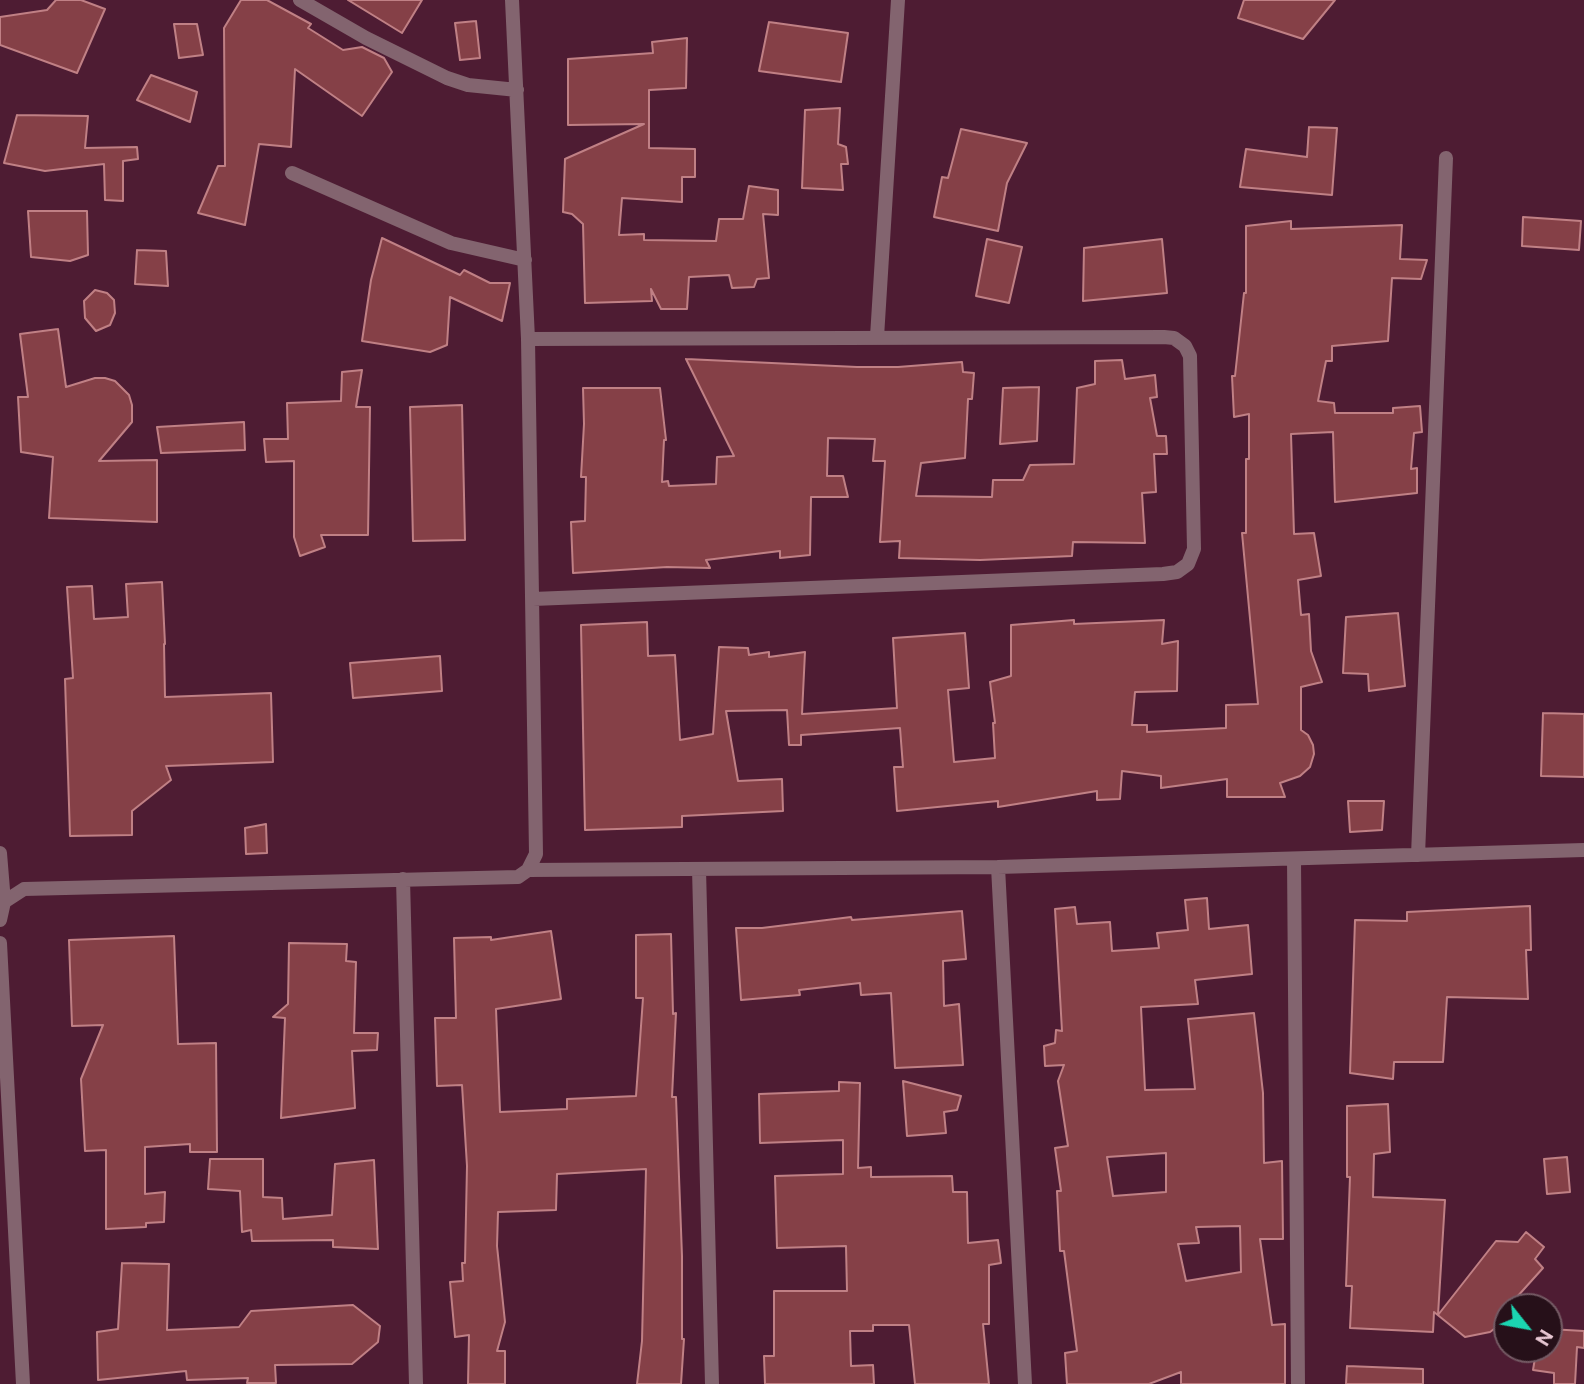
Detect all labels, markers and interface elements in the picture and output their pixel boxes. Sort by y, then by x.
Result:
north arrow [1493,1293,1563,1363]
text: N [1531,1326,1558,1350]

